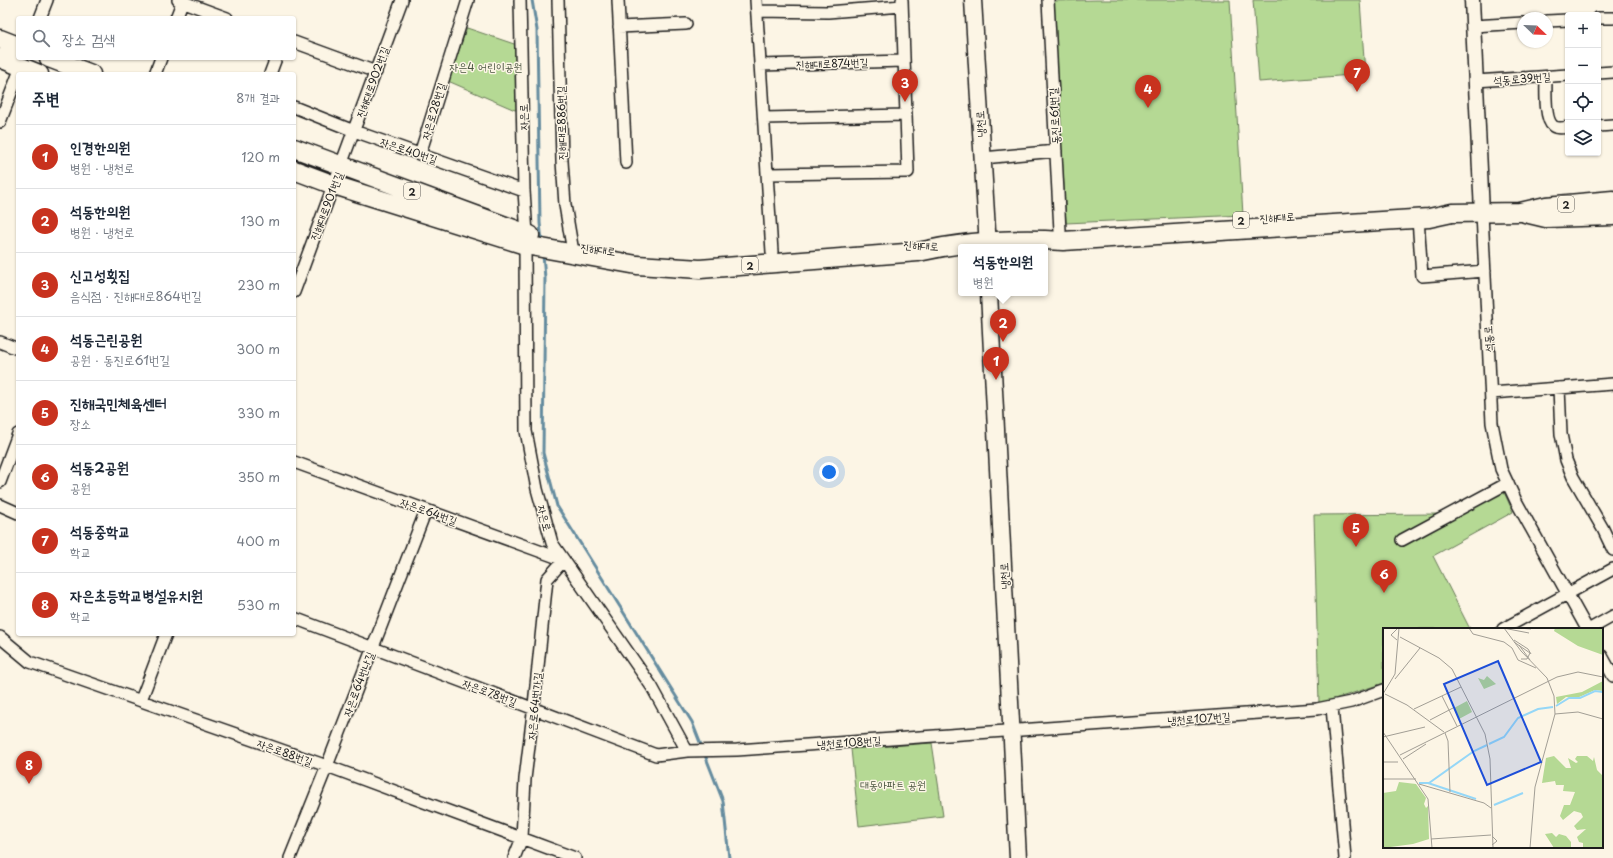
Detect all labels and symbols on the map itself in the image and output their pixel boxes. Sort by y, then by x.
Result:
north arrow [1517,12,1553,48]
street label: 진해대로902번길 [351,44,393,120]
street label: 진해대로874번길 [795,53,869,73]
park label: 자은4 어린이공원 [450,58,523,75]
pin: 7 [1344,59,1370,92]
street label: 석동로39번길 [1493,67,1552,88]
pin: 3 [892,69,918,102]
pin: 4 [1135,75,1161,108]
street label: 자은로28번길 [416,80,450,142]
street label: 진해대로886번길 [552,86,570,160]
street label: 동진로61번길 [1044,87,1064,145]
street label: 자은로 [514,103,532,130]
street label: 냉천로 [971,110,989,138]
street label: 자은로40번길 [378,132,440,168]
street label: 진해대로901번길 [305,169,347,243]
road number: 2 [404,183,420,199]
road number: 2 [1558,196,1574,212]
street label: 진해대로 [1259,207,1295,227]
road number: 2 [1233,212,1249,228]
street label: 진해대로 [903,236,939,254]
street label: 진해대로 [579,238,617,260]
road number: 2 [742,257,758,273]
pin: 2 [990,309,1016,342]
street label: 석동로 [1479,325,1497,353]
pin: 1 [983,347,1009,380]
your location [819,462,839,482]
street label: 자은로64번길 [398,493,460,529]
street label: 자은로 [533,503,557,533]
pin: 5 [1343,514,1369,547]
pin: 6 [1371,560,1397,593]
street label: 냉천로 [995,562,1013,590]
inset map [1383,628,1603,848]
street label: 자은로64번나길 [338,649,378,719]
street label: 자은로64번가길 [522,671,546,741]
street label: 자은로78번길 [460,674,520,710]
street label: 냉천로107번길 [1167,707,1231,729]
street label: 냉천로108번길 [816,731,882,753]
street label: 자은로88번길 [255,734,315,770]
pin: 8 [16,751,42,784]
park label: 대동아파트 공원 [860,776,926,793]

